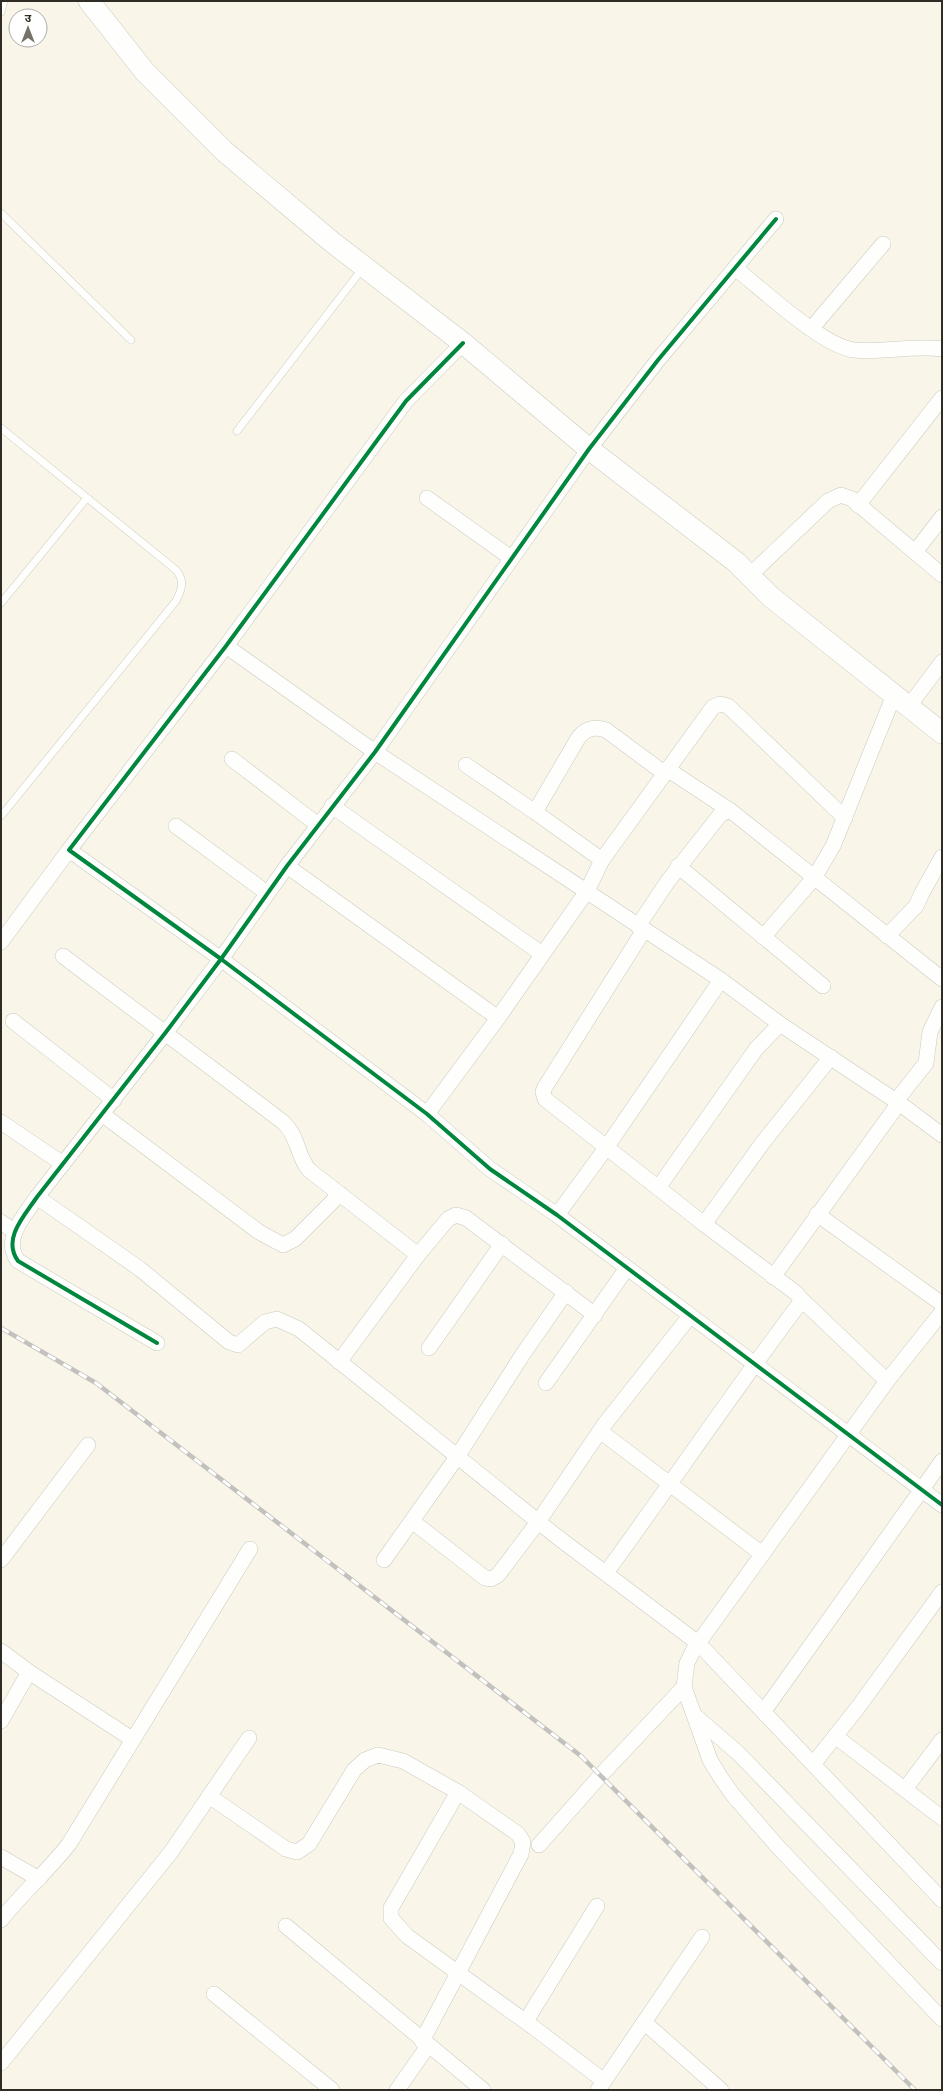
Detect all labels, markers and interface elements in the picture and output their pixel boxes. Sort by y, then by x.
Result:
north arrow [8,8,48,48]
text: उ [25,12,32,25]

